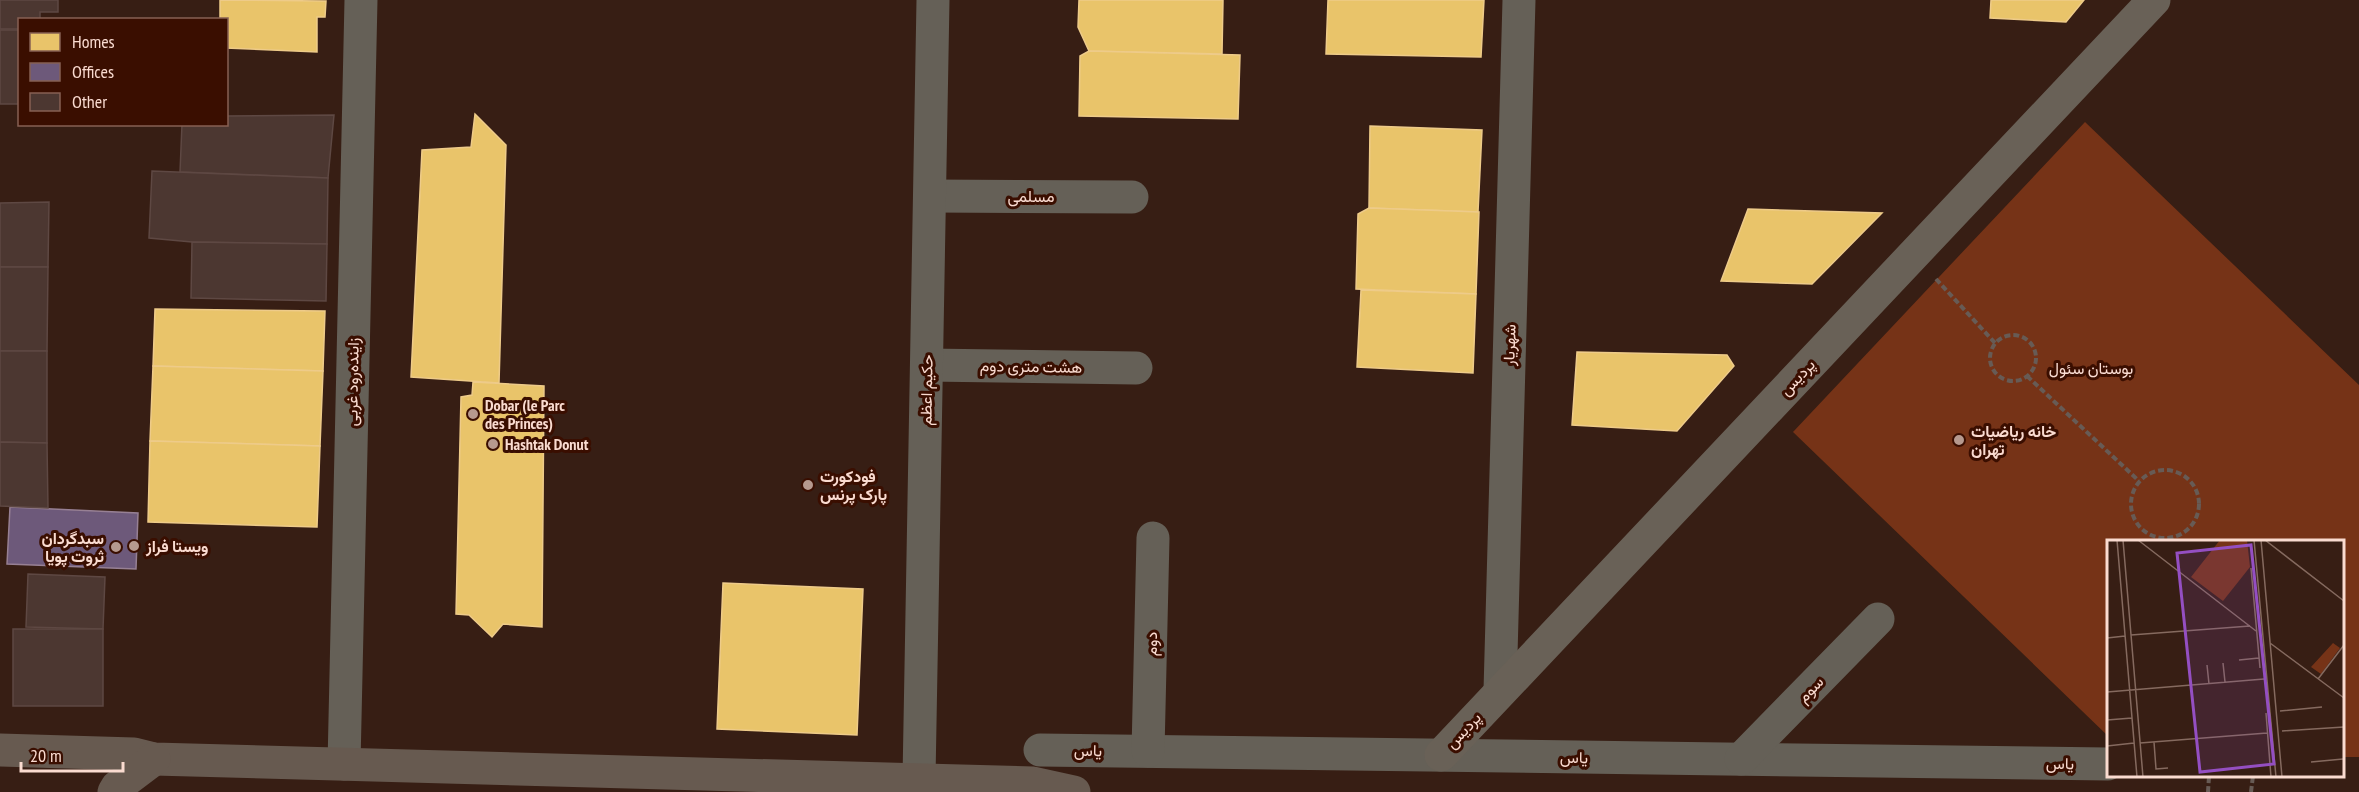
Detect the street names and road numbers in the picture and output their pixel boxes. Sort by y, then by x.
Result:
street label: مسلمی [1008,186,1054,207]
street label: شهریار [1498,324,1521,367]
street label: زاینده‌رود غربی [341,338,364,426]
street label: حکیم اعظم [915,354,938,426]
street label: پردیس [1775,354,1820,401]
street label: هشت متری دوم [980,355,1082,378]
street label: دوم [1141,632,1162,656]
street label: سوم [1793,672,1828,707]
street label: پردیس [1441,707,1486,754]
street label: یاس [1074,740,1102,761]
street label: یاس [1560,747,1588,768]
street label: یاس [2046,753,2074,774]

